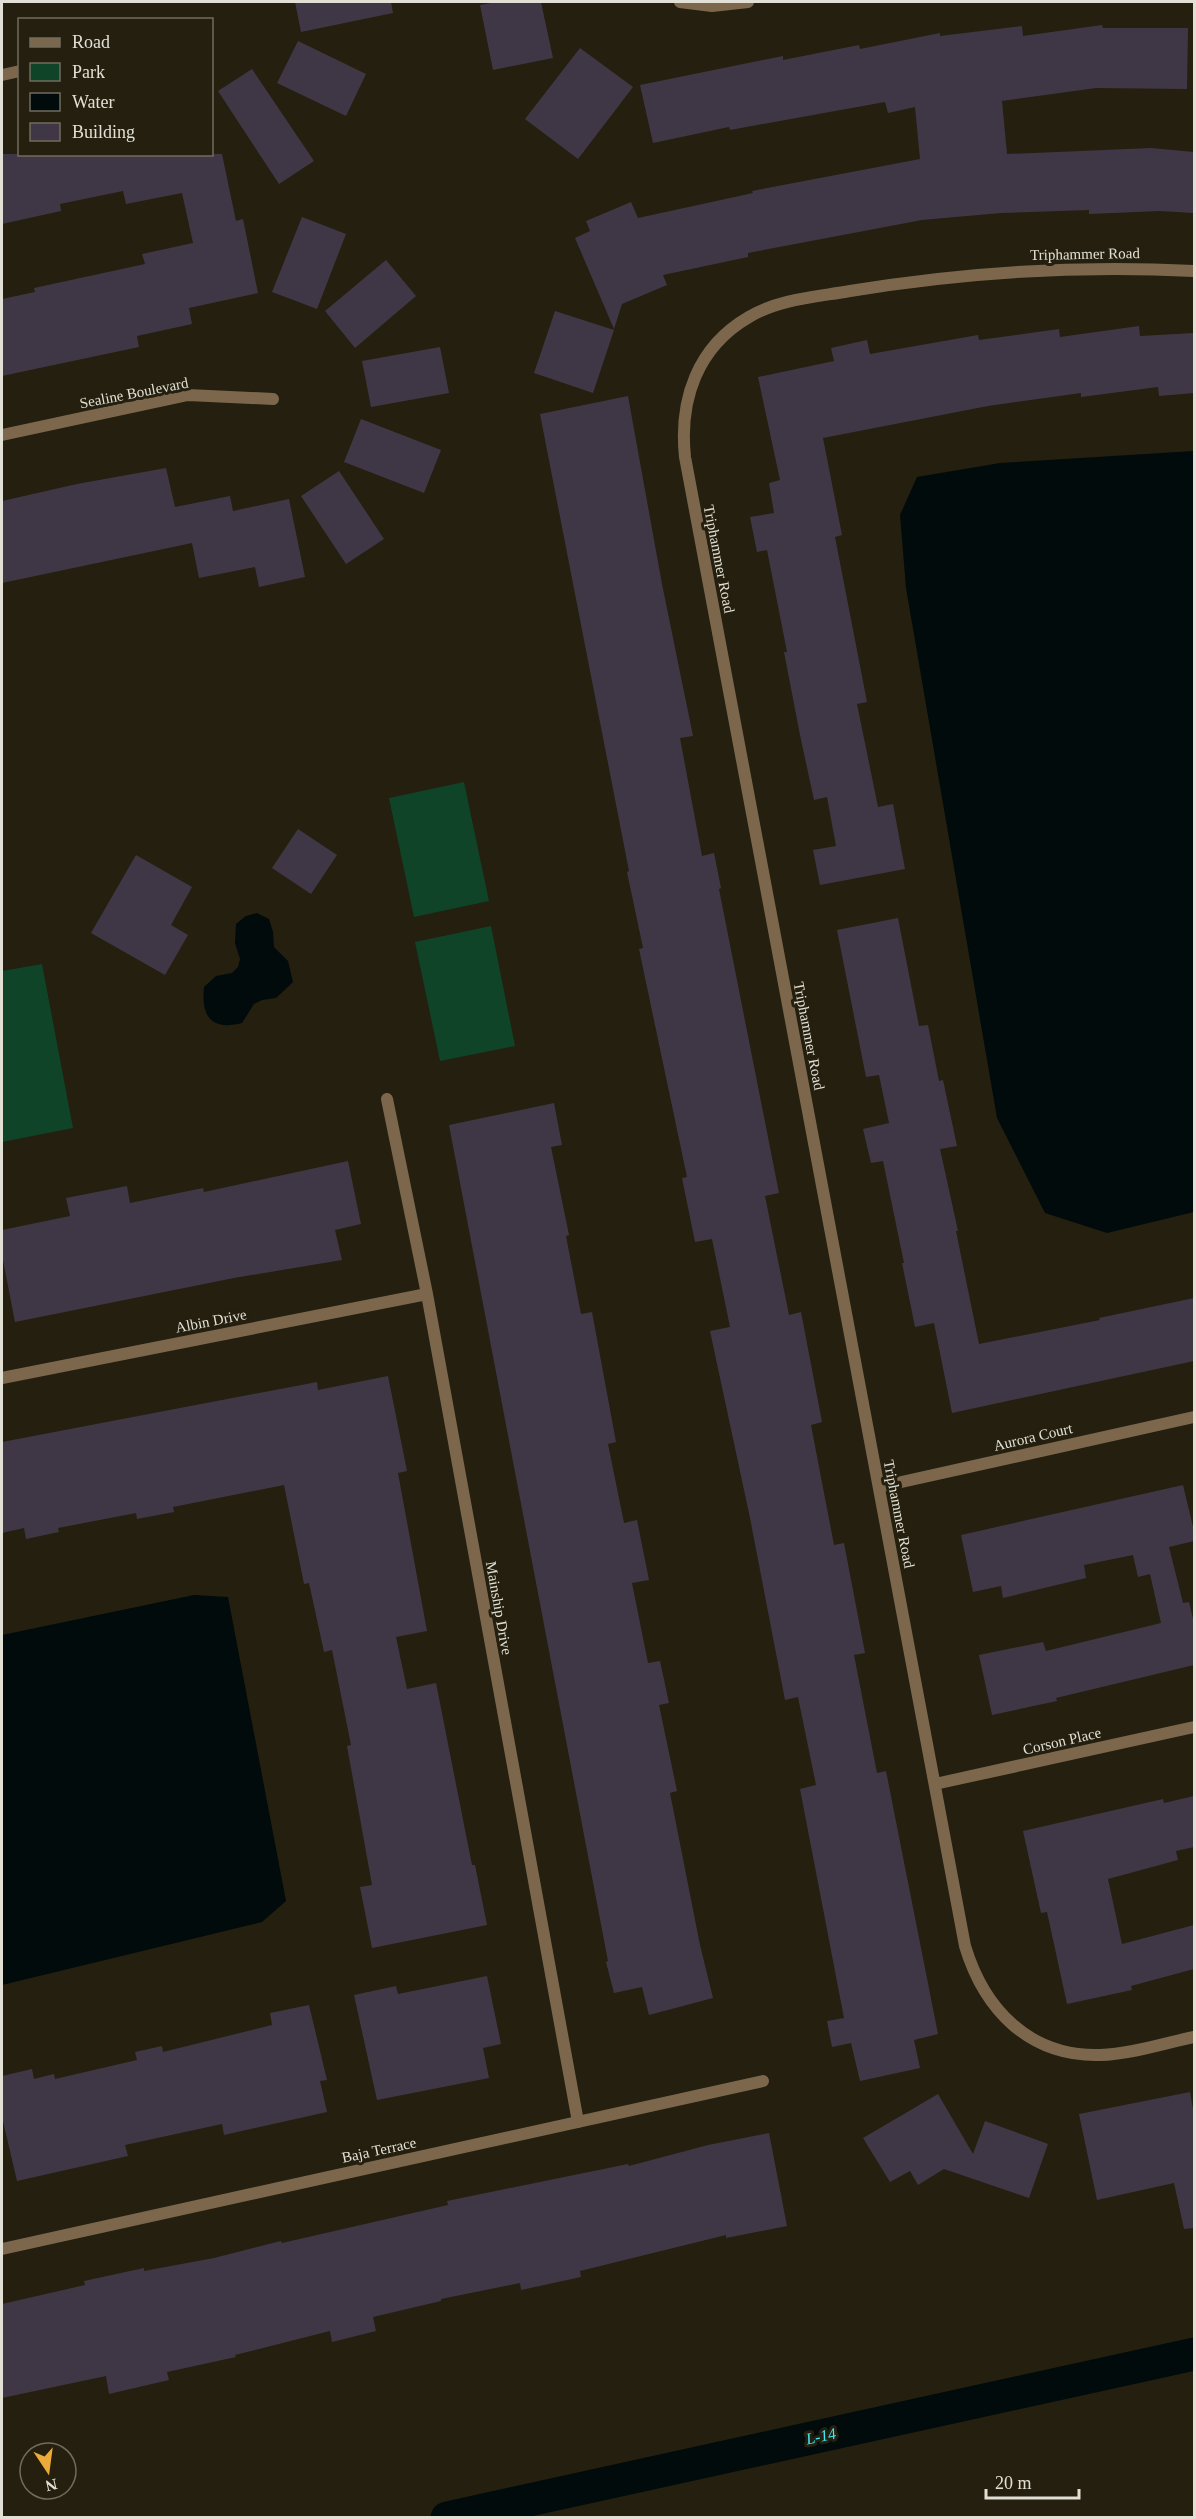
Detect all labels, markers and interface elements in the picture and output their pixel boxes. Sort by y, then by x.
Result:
legend [18,18,213,156]
text: Road [72,32,110,52]
text: Park [72,62,105,82]
text: Water [72,92,115,112]
text: Building [72,122,135,142]
street label: Triphammer Road [1030,245,1141,263]
street label: Sealine Boulevard [78,375,190,411]
street label: Triphammer Road [701,504,737,615]
street label: Triphammer Road [791,981,827,1092]
street label: Albin Drive [174,1306,248,1336]
street label: Aurora Court [992,1420,1075,1454]
street label: Triphammer Road [881,1459,917,1570]
street label: Mainship Drive [483,1560,515,1656]
street label: Corson Place [1021,1724,1103,1758]
street label: Baja Terrace [340,2134,418,2166]
water label: L-14 [803,2425,838,2448]
north arrow [18,2441,78,2501]
scale bar [986,2462,1079,2500]
text: 20 m [995,2473,1032,2493]
text: N [43,2476,59,2495]

